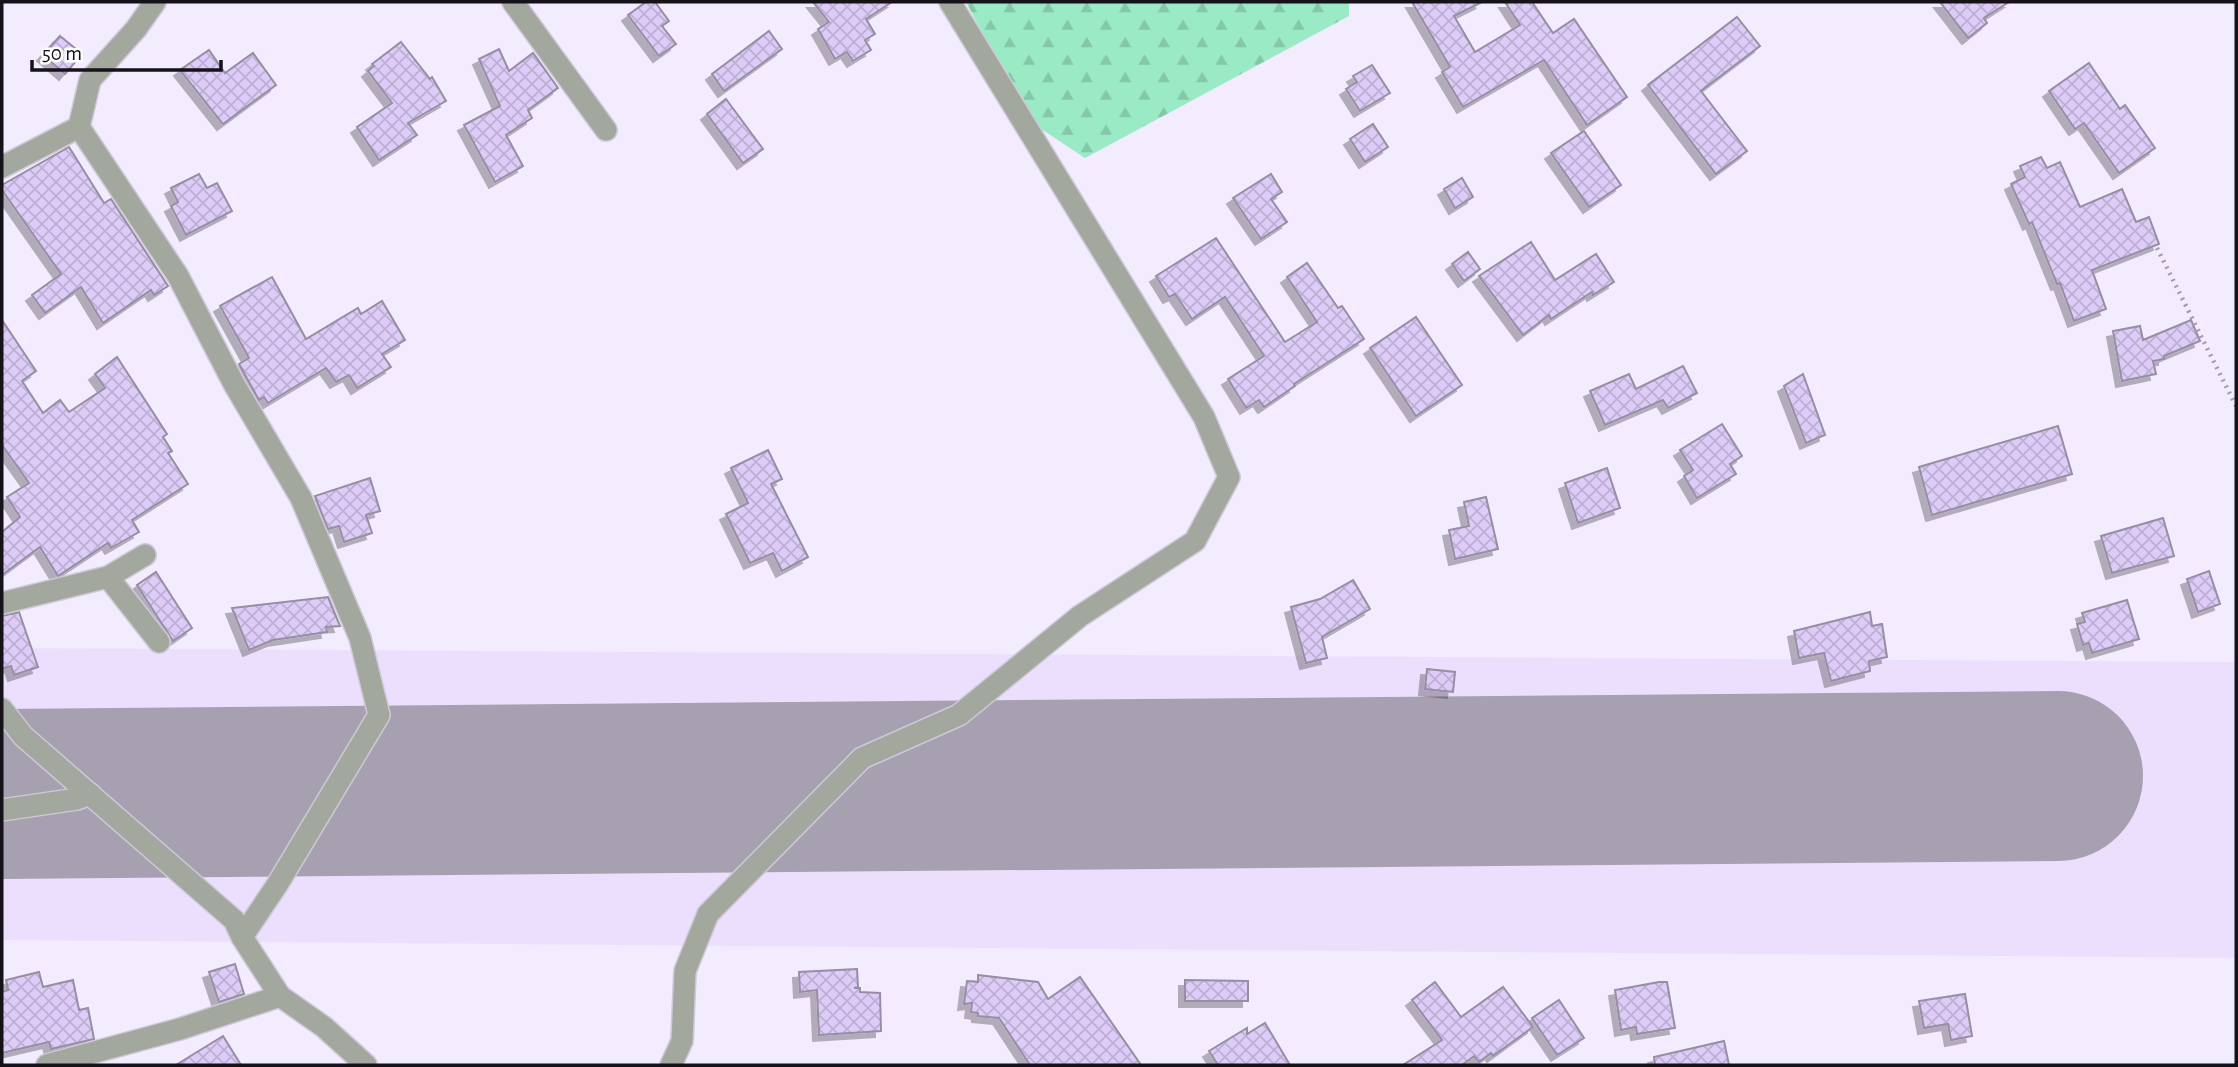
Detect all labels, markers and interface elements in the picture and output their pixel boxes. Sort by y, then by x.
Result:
scale bar [32,28,220,72]
text: 50 m [42,43,82,64]

